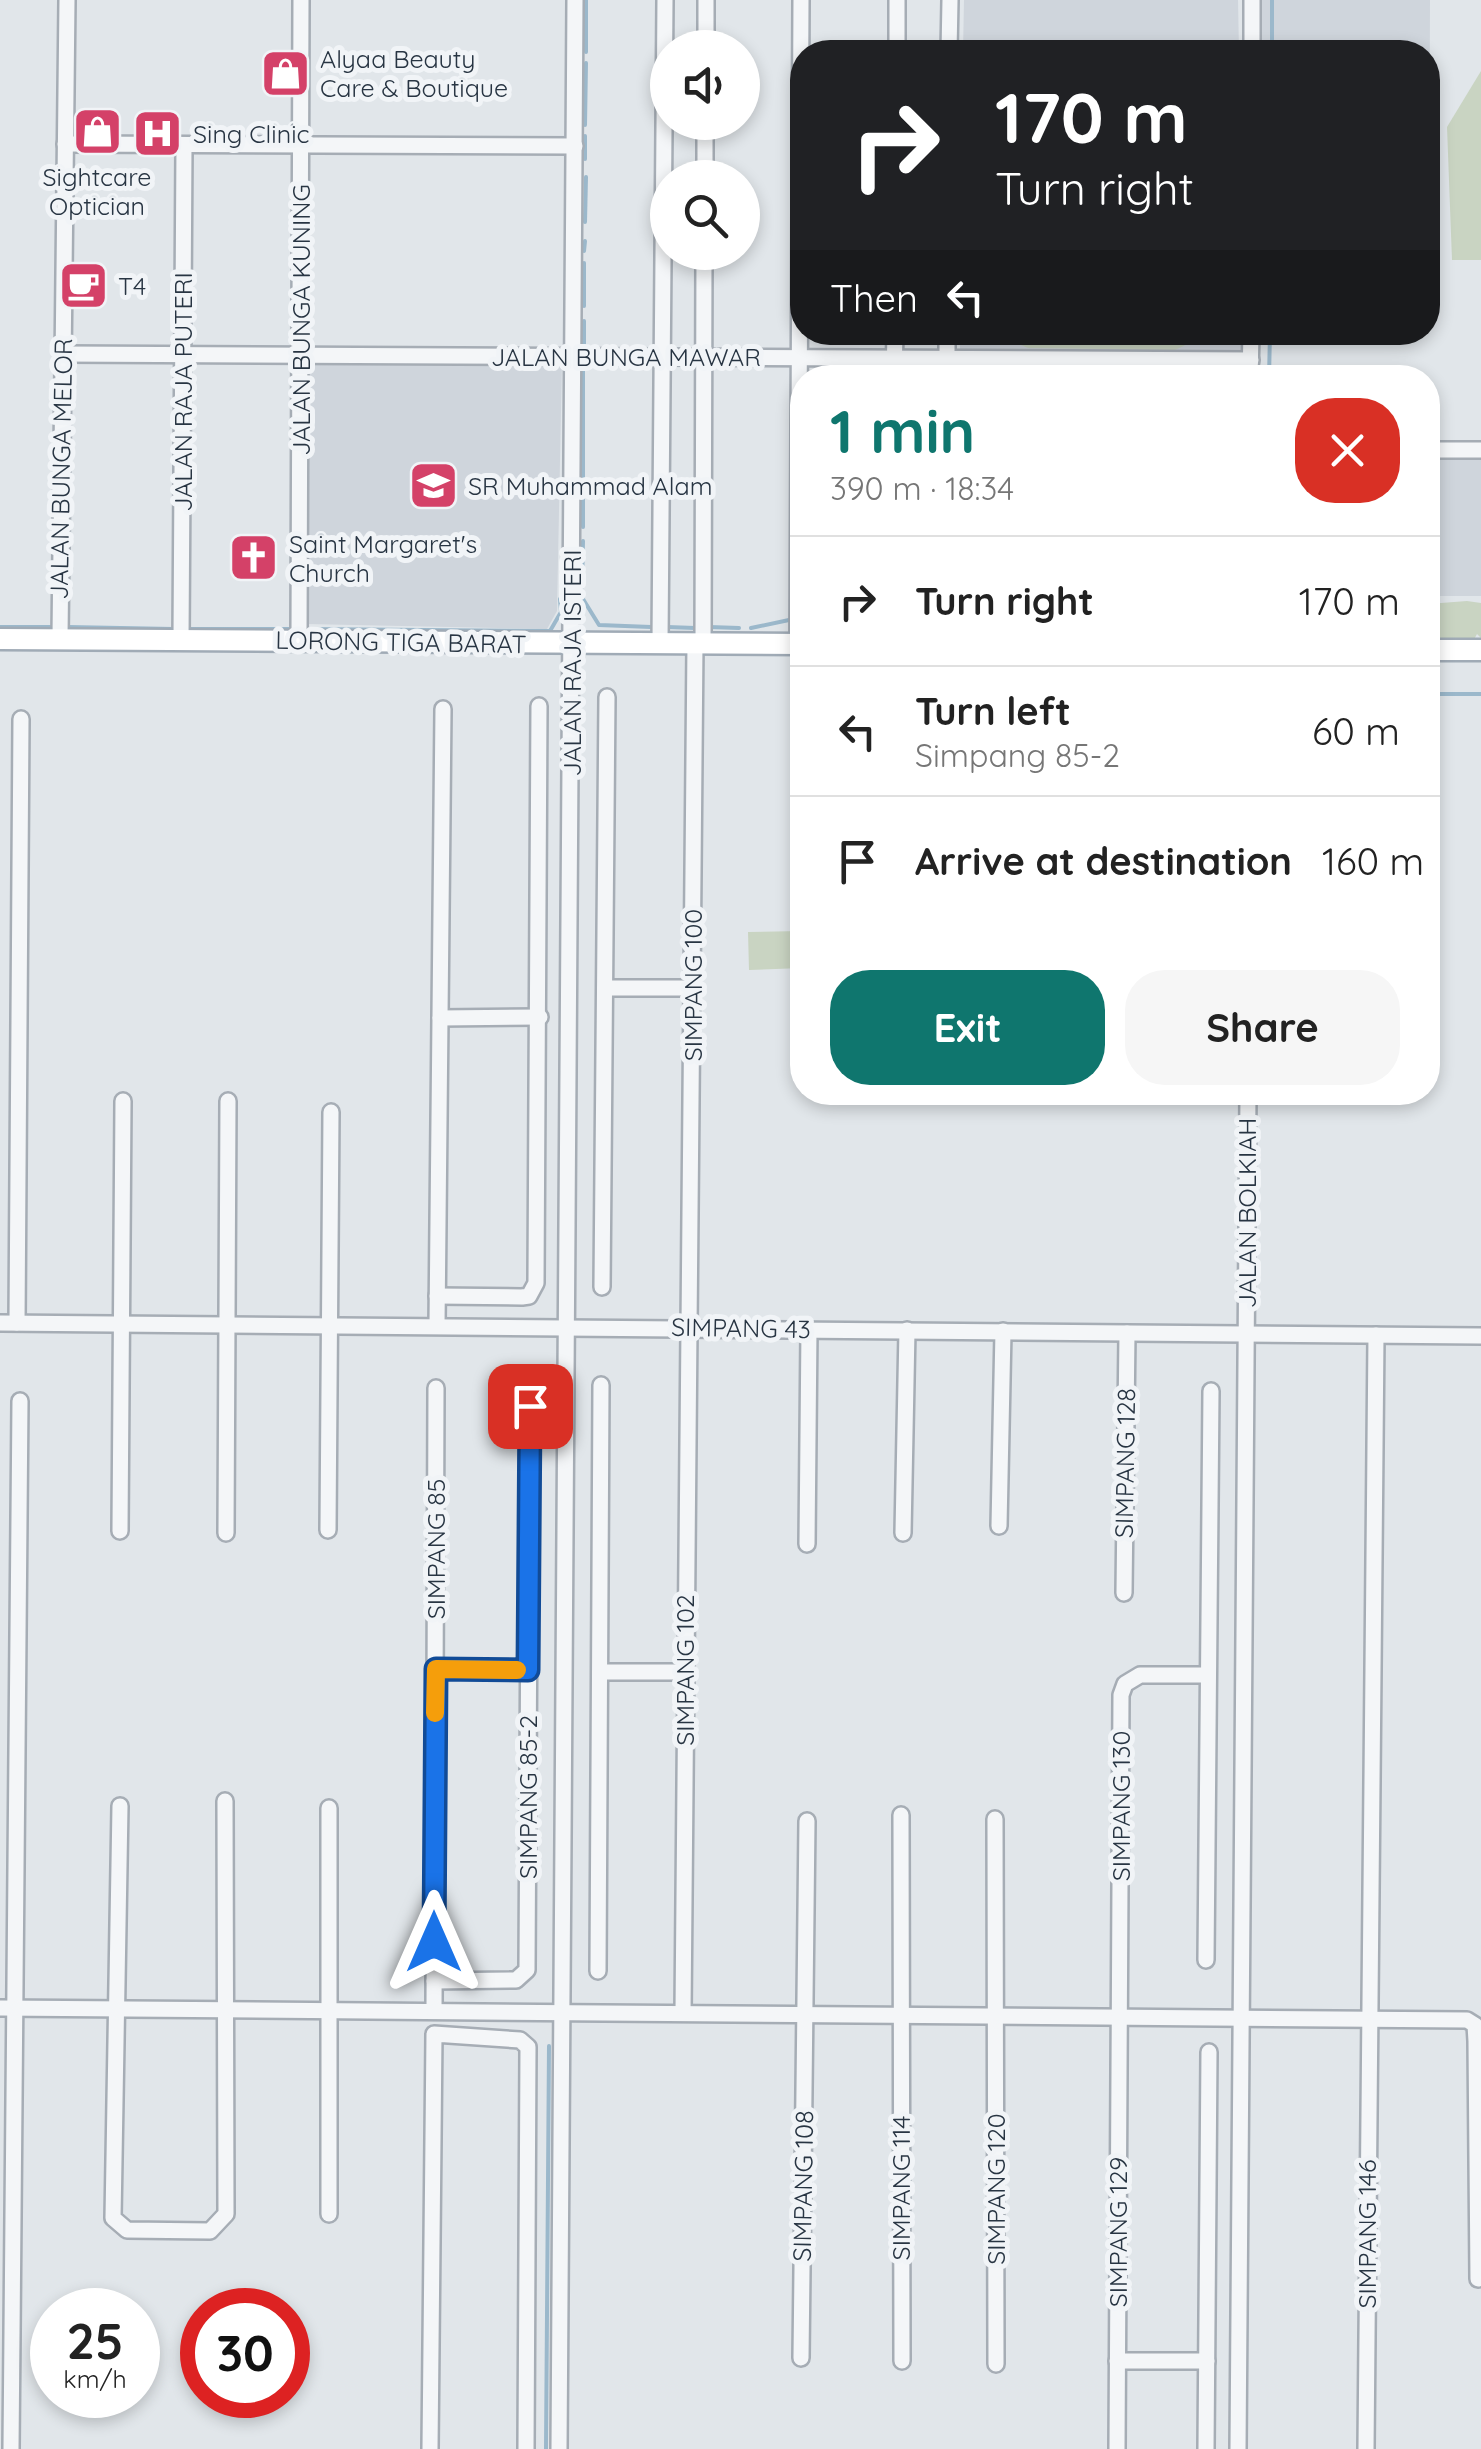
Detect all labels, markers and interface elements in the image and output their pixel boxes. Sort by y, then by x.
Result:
map controls [650,30,760,270]
button: sound [650,30,760,140]
place label: Alyaa Beauty Care & Boutique [320,43,508,103]
shop icon: Alyaa Beauty Care & Boutique [259,47,311,99]
text: 170 m [995,73,1188,161]
icon: right [830,80,960,210]
shop icon: Sightcare Optician [71,105,123,157]
hospital icon: Sing Clinic [132,108,184,160]
place label: Sing Clinic [193,118,310,149]
button: search [650,160,760,270]
text: Turn right [995,160,1194,216]
place label: Sightcare Optician [43,161,151,221]
street label: JALAN BUNGA KUNING [285,184,316,456]
cafe icon: T4 [57,260,109,312]
place label: T4 [118,270,146,301]
icon: left [938,270,993,325]
street label: JALAN RAJA PUTERI [167,272,198,512]
text: Then [830,274,918,322]
street label: JALAN BUNGA MELOR [43,338,78,600]
street label: JALAN BUNGA MAWAR [491,341,761,372]
text: 1 min [830,393,975,468]
button: close [1295,398,1400,503]
school or university icon: SR Muhammad Alam [407,460,459,512]
text: 390 m · 18:34 [830,468,1014,508]
place label: SR Muhammad Alam [468,470,712,501]
place label: Saint Margaret's Church [289,528,477,588]
church icon: Saint Margaret's Church [228,532,280,584]
street label: JALAN RAJA ISTERI [556,549,587,777]
icon: right [830,574,885,629]
text: Turn right [915,577,1094,625]
text: 170 m [1299,577,1400,625]
street label: LORONG TIGA BARAT [275,624,527,659]
text: Turn left [915,687,1071,735]
icon: left [830,704,885,759]
text: 60 m [1312,707,1400,755]
text: Simpang 85-2 [915,735,1120,775]
icon: arrive [830,834,885,889]
text: Arrive at destination [915,837,1292,885]
text: 160 m [1322,837,1424,885]
street label: SIMPANG 100 [677,909,708,1061]
button: Exit [830,970,1105,1085]
button: Share [1125,970,1400,1085]
street label: JALAN BOLKIAH [1231,1118,1262,1308]
street label: SIMPANG 43 [671,1311,811,1344]
pin [488,1364,573,1449]
icon: arrive [503,1379,558,1434]
street label: SIMPANG 128 [1108,1388,1141,1538]
street label: SIMPANG 85 [420,1479,451,1619]
street label: SIMPANG 102 [669,1594,700,1746]
street label: SIMPANG 85-2 [512,1715,543,1879]
street label: SIMPANG 130 [1105,1731,1136,1881]
position arrow [382,1890,486,1994]
street label: SIMPANG 108 [786,2110,819,2262]
street label: SIMPANG 120 [980,2113,1011,2265]
street label: SIMPANG 114 [885,2116,916,2260]
street label: SIMPANG 129 [1102,2157,1133,2307]
street label: SIMPANG 146 [1351,2160,1382,2308]
speed limit sign: 30 [180,2288,310,2418]
text: 25 [66,2309,124,2372]
text: km/h [63,2363,127,2394]

